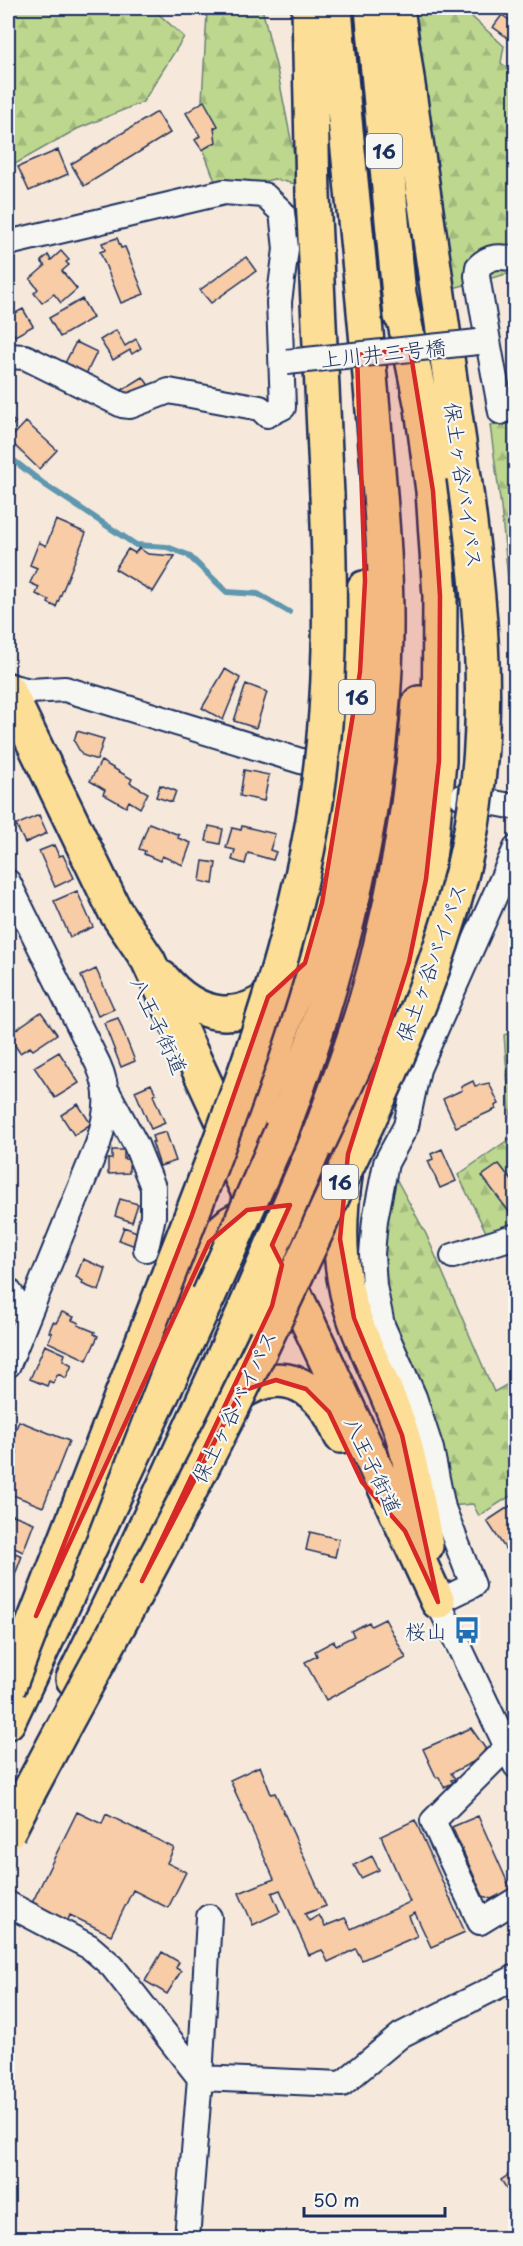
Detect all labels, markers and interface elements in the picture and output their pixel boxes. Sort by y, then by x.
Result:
road number: 16 [366,134,402,168]
street label: 上川井三号橋 [319,330,447,374]
street label: 保土ヶ谷バイパス [437,400,493,570]
road number: 16 [339,680,375,714]
street label: 保土ヶ谷バイパス [386,878,474,1046]
street label: 八王子街道 [123,971,197,1079]
road number: 16 [322,1165,358,1199]
street label: 保土ヶ谷バイパス [182,1324,284,1488]
street label: 八王子街道 [337,1411,411,1519]
place label: 桜山 [405,1614,447,1646]
bus stop icon: 桜山 [452,1615,482,1645]
scale bar [304,2180,445,2218]
text: 50 m [313,2186,360,2213]

